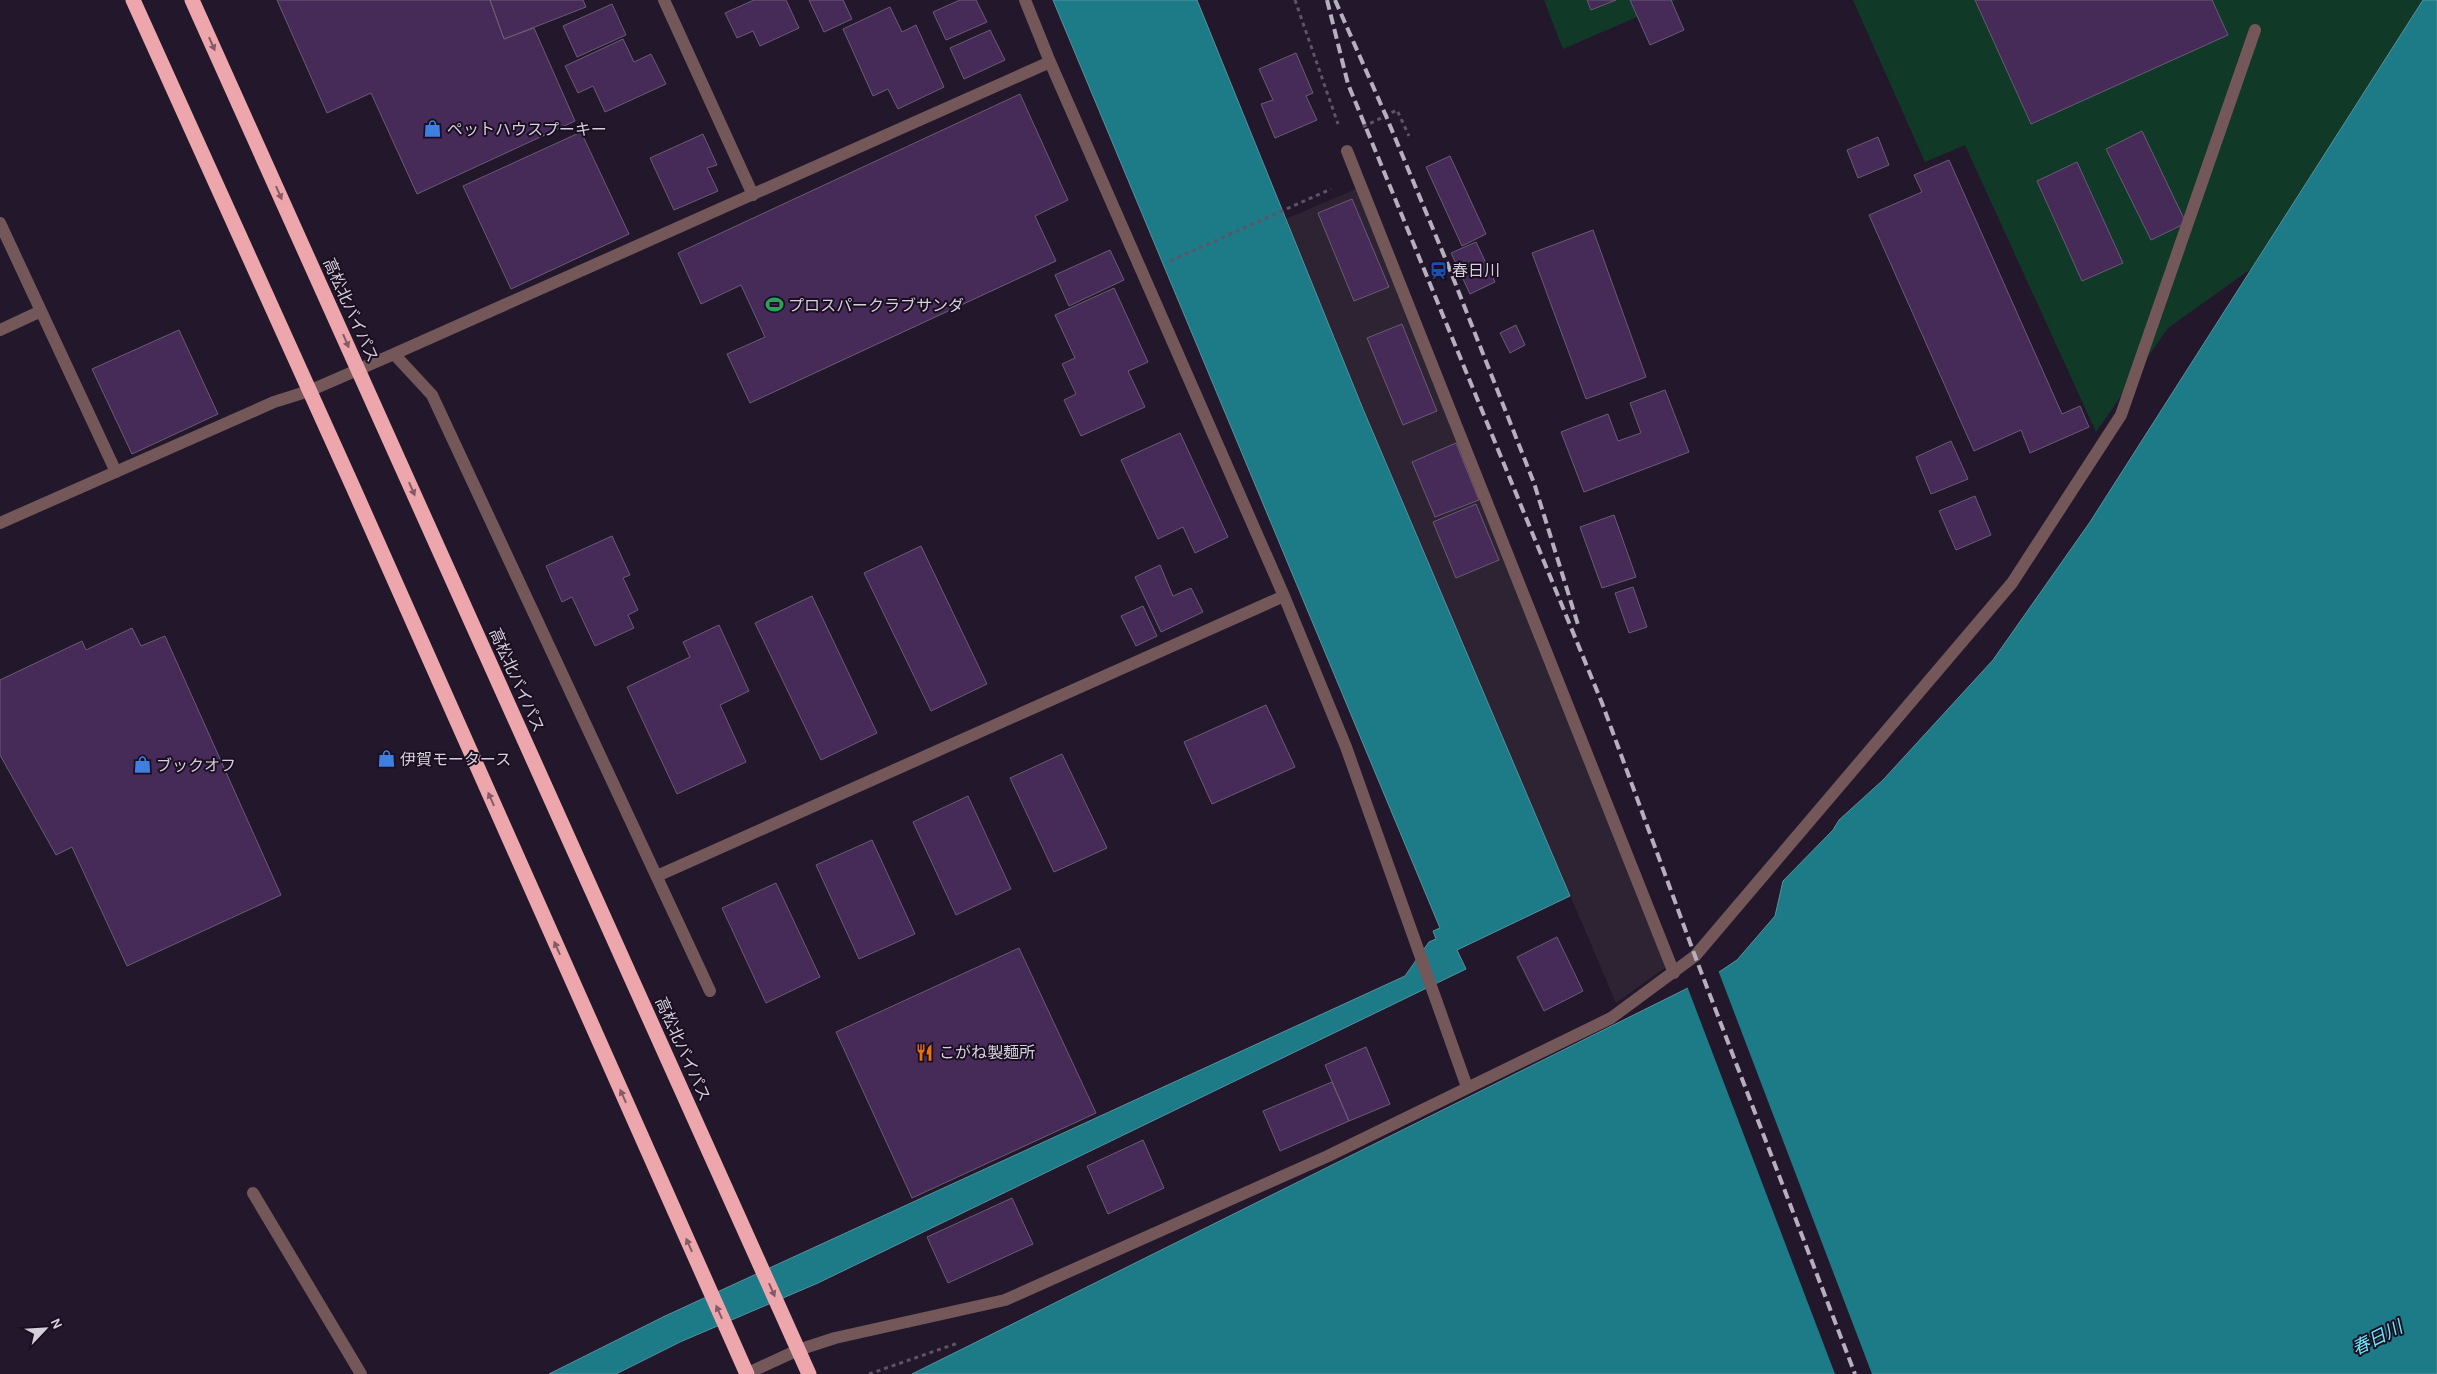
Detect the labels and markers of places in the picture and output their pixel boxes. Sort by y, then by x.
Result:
shop icon: ペットハウスプーキー [423,119,443,139]
place label: ペットハウスプーキー [447,120,607,139]
station icon: 春日川 [1428,260,1448,280]
place label: 春日川 [1452,261,1500,280]
sports icon: プロスパークラブサンダ [764,295,784,315]
place label: プロスパークラブサンダ [788,296,964,315]
shop icon: 伊賀モータース [376,749,396,769]
place label: 伊賀モータース [400,750,511,769]
shop icon: ブックオフ [132,755,152,775]
place label: ブックオフ [156,756,236,775]
restaurant icon: こがね製麺所 [915,1042,935,1062]
place label: こがね製麺所 [939,1043,1035,1062]

